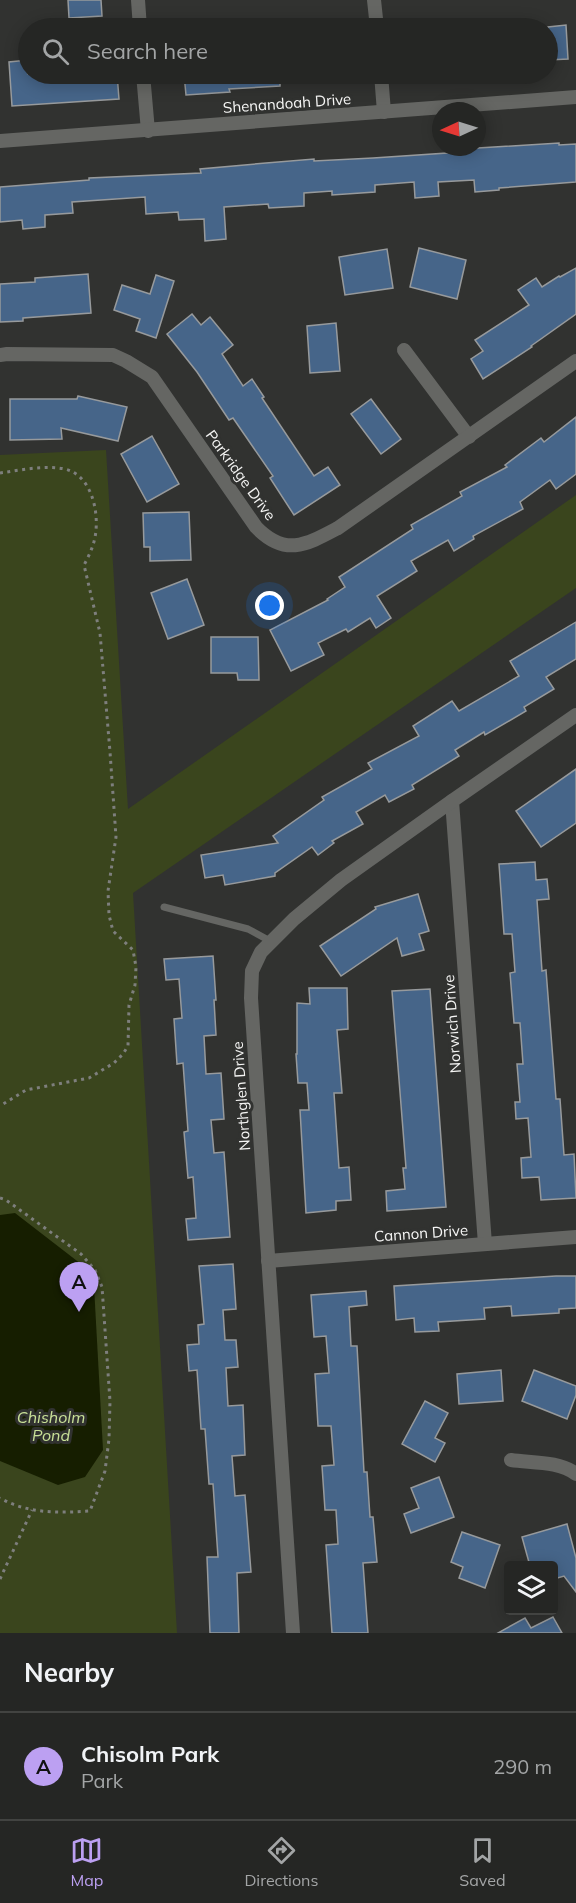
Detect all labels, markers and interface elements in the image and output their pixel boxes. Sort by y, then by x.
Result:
search box [18,18,558,84]
icon: search [39,35,72,68]
text: Search here [87,37,208,65]
street label: Shenandoah Drive [222,89,352,117]
north arrow [432,102,486,156]
street label: Parkridge Drive [202,426,280,524]
your location [255,591,284,620]
street label: Norwich Drive [439,974,465,1074]
street label: Northglen Drive [228,1041,254,1151]
street label: Cannon Drive [373,1220,469,1246]
pin: A [60,1262,98,1312]
water label: Chisholm Pond [17,1407,85,1445]
map controls [504,1561,558,1615]
button: layers [504,1561,558,1615]
text: Nearby [24,1656,114,1689]
text: Chisolm Park [81,1740,219,1768]
text: A [36,1754,51,1779]
text: 290 m [493,1754,552,1779]
text: Park [81,1768,123,1793]
tab: Map [70,1834,103,1890]
tab: Directions [244,1834,318,1890]
tab: Saved [459,1834,506,1890]

